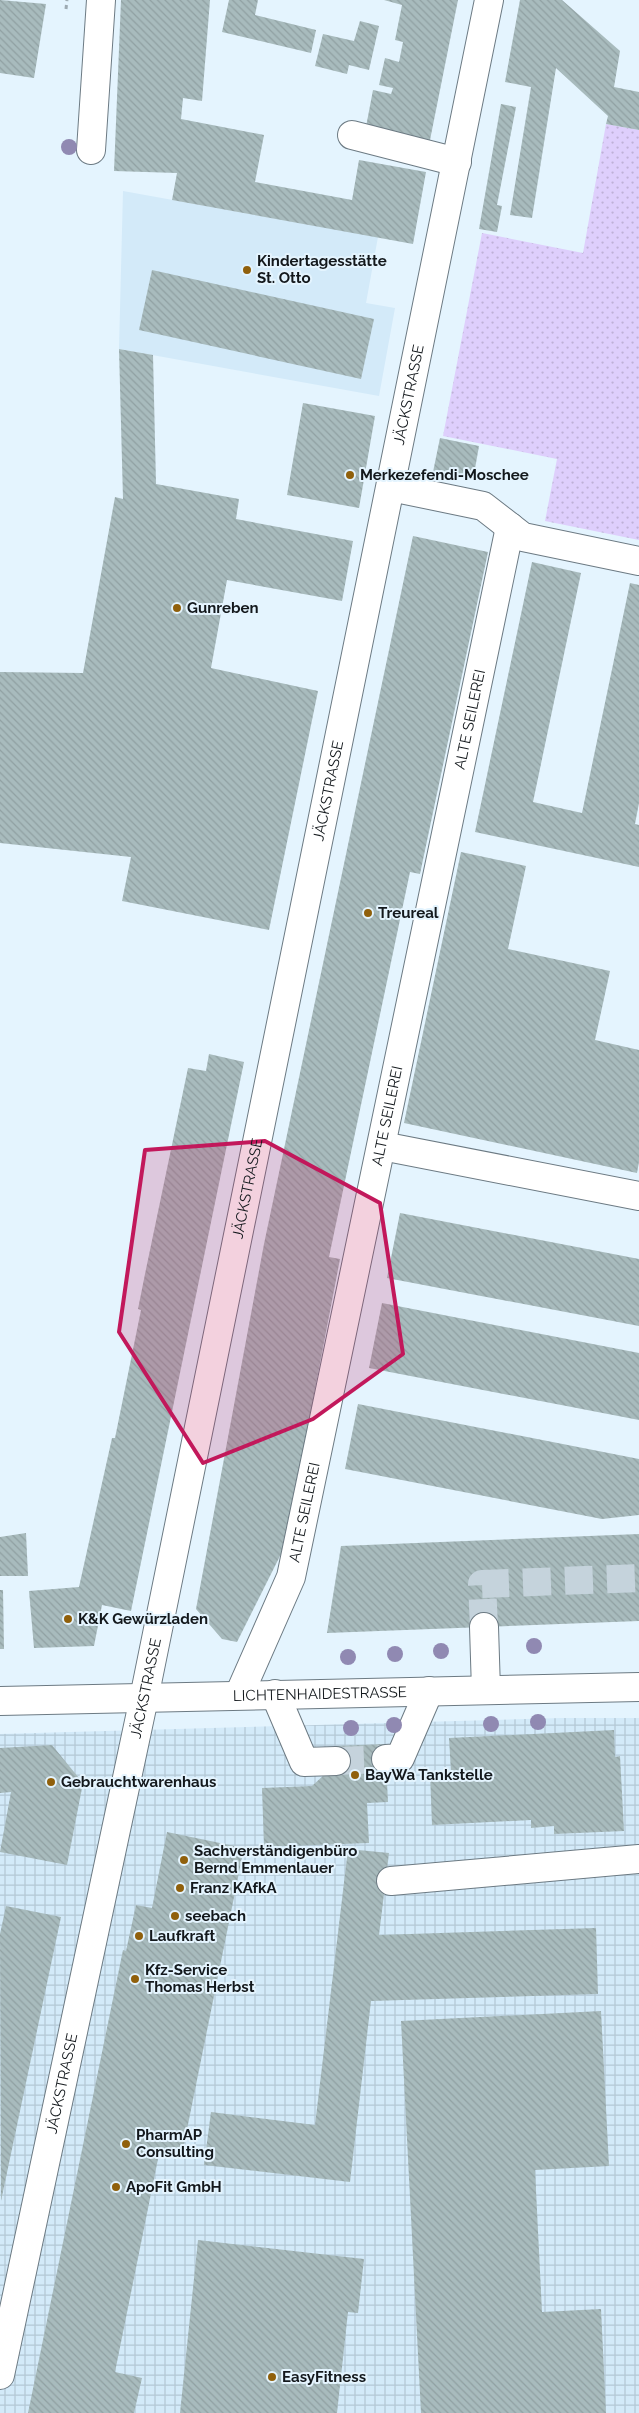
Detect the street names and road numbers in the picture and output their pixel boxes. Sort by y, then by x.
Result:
street label: JÄCKSTRASSE [390,343,428,447]
street label: ALTE SEILEREI [451,668,489,771]
street label: JÄCKSTRASSE [309,739,347,842]
street label: ALTE SEILEREI [368,1064,406,1168]
street label: JÄCKSTRASSE [229,1137,266,1240]
street label: ALTE SEILEREI [285,1461,324,1564]
street label: JÄCKSTRASSE [127,1637,165,1740]
street label: LICHTENHAIDESTRASSE [233,1683,407,1705]
street label: JÄCKSTRASSE [43,2032,81,2135]

